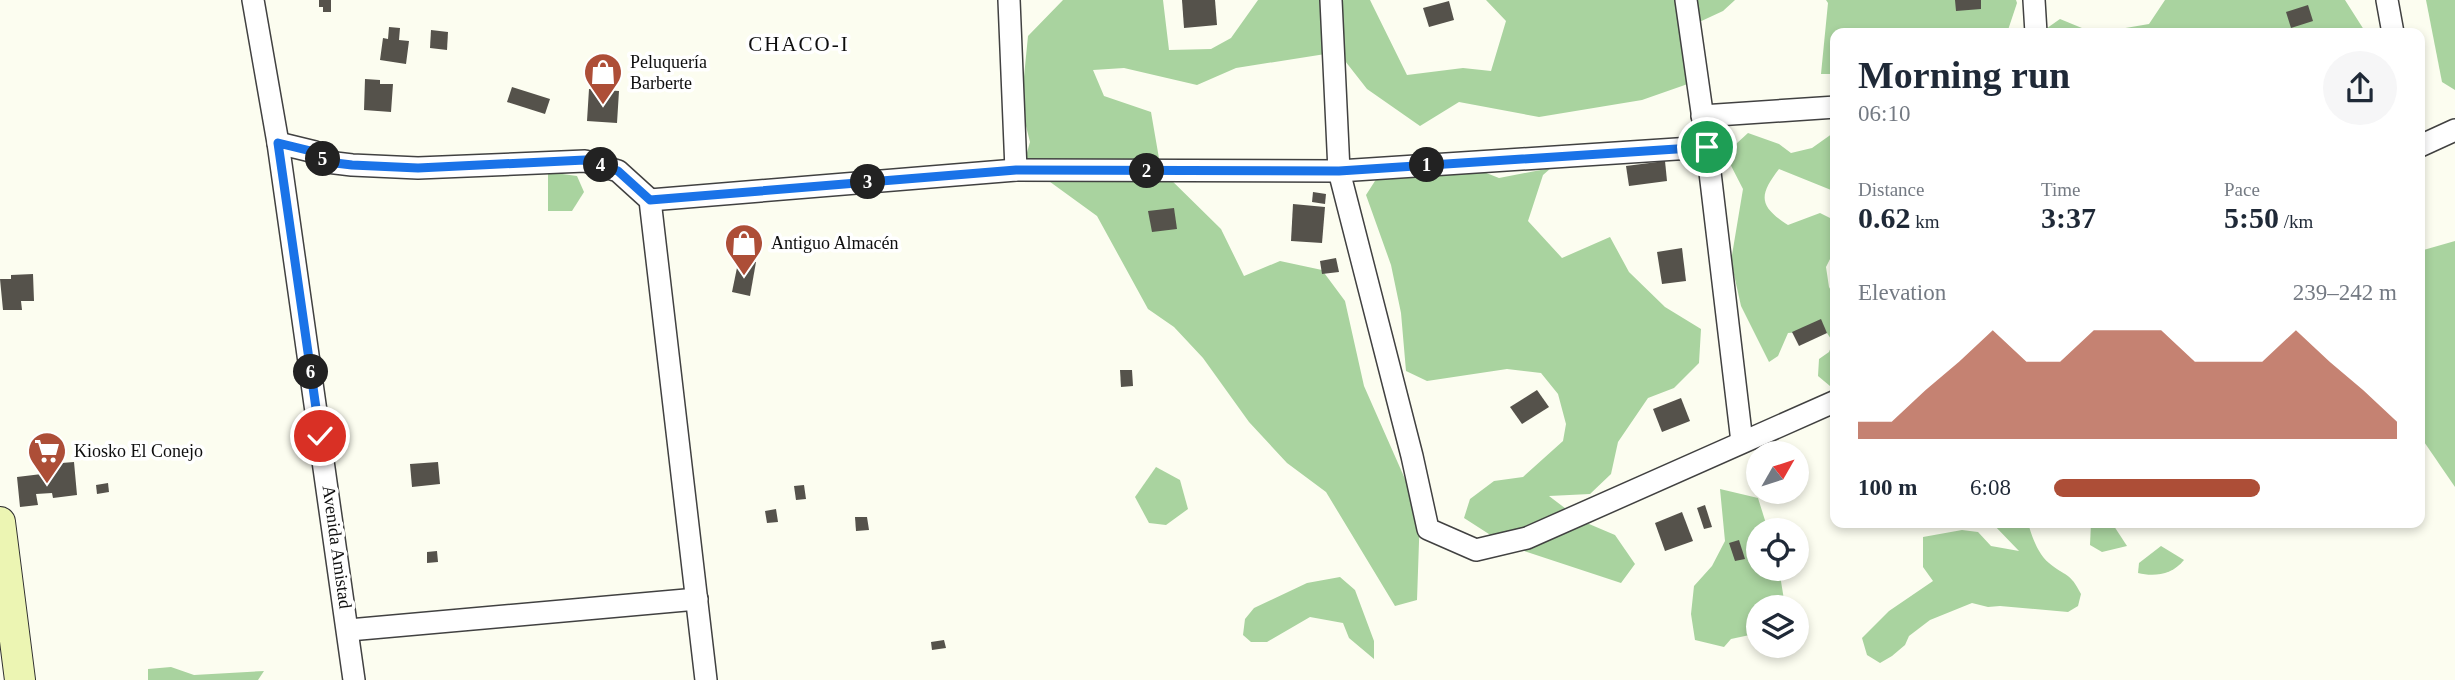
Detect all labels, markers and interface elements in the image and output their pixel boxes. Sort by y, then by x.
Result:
district label: CHACO-I [748,32,850,56]
shop icon: Peluquería Barberte [582,51,624,106]
button: share [2323,51,2397,125]
place label: Peluquería Barberte [630,52,707,93]
text: Morning run [1858,54,2070,96]
text: 06:10 [1858,101,1910,126]
pin [1677,117,1737,177]
icon: arrive [1688,128,1726,166]
pin: 5 [306,142,340,176]
text: 5 [318,148,327,169]
pin: 4 [584,148,618,182]
pin: 1 [1410,148,1444,182]
text: 4 [596,154,605,175]
pin: 2 [1130,154,1164,188]
text: 1 [1422,154,1431,175]
text: 2 [1142,160,1151,181]
pin: 3 [850,164,886,200]
text: 3 [863,171,872,192]
text: Distance [1858,179,1924,200]
text: Time [2041,179,2080,200]
text: Pace [2224,179,2260,200]
text: 0.62 [1858,201,1911,234]
text: 3:37 [2041,201,2096,234]
text: 5:50 [2224,201,2279,234]
text: km [1911,211,1940,232]
text: /km [2279,211,2313,232]
shop icon: Antiguo Almacén [723,222,765,277]
place label: Antiguo Almacén [771,233,898,253]
text: Elevation [1858,280,1946,305]
text: 239–242 m [2293,280,2397,305]
pin: 6 [294,354,328,390]
text: 6 [306,361,315,382]
pin [290,406,350,466]
icon: check [301,417,339,455]
supermarket icon: Kiosko El Conejo [26,430,68,485]
place label: Kiosko El Conejo [74,441,203,461]
north arrow [1746,441,1810,504]
map controls [1746,441,1809,658]
text: 100 m [1858,475,1917,500]
text: 6:08 [1970,475,2011,500]
street label: Avenida Amistad [318,484,356,610]
button: locate [1746,518,1809,581]
button: layers [1746,595,1809,658]

